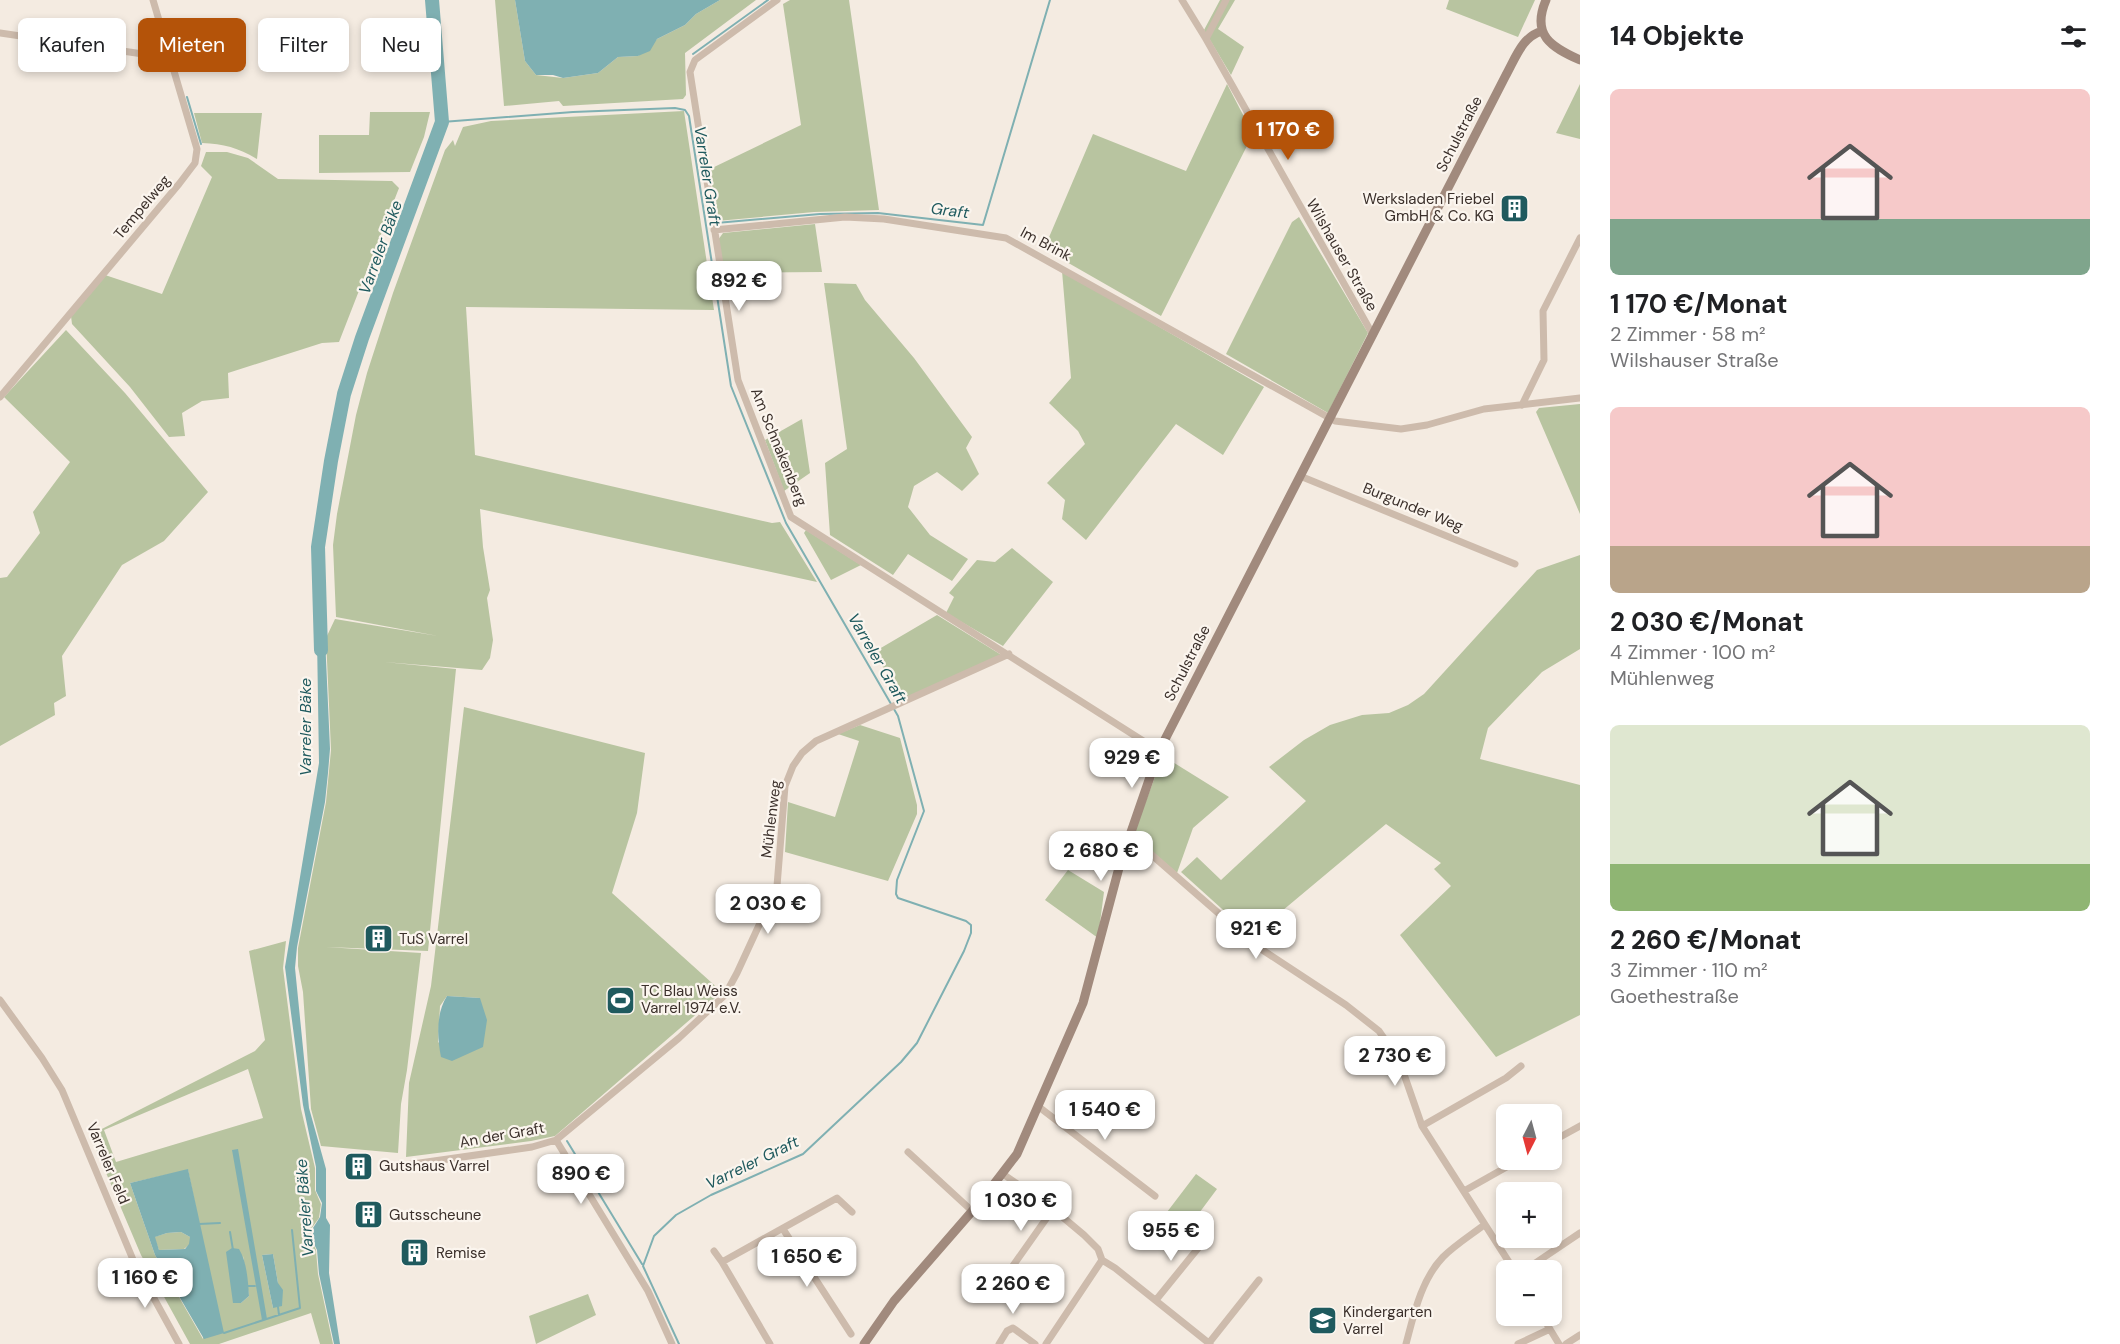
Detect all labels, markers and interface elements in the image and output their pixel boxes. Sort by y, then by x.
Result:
chip: Kaufen [18,18,126,72]
chip: Mieten [138,18,246,72]
chip: Filter [258,18,349,72]
chip: Neu [361,18,441,72]
text: 14 Objekte [1610,19,1744,53]
icon: filters [2057,20,2090,53]
street label: Schulstraße [1431,93,1487,175]
pin: 1 170 € [1233,110,1343,161]
text: 1 170 € [1256,116,1320,142]
water label: Varreler Graft [689,124,726,229]
icon: home [1796,128,1904,236]
street label: Tempelweg [109,171,175,243]
place label: Werksladen Friebel GmbH & Co. KG [1363,189,1494,226]
building icon: Werksladen Friebel GmbH & Co. KG [1499,192,1531,224]
street label: Wilshauser Straße [1302,195,1382,315]
water label: Varreler Bäke [354,197,407,297]
water label: Graft [930,198,971,223]
street label: Im Brink [1017,222,1075,266]
pin: 892 € [697,261,781,312]
text: 892 € [711,267,767,293]
text: 1 170 €/Monat [1610,287,1787,321]
text: 2 Zimmer · 58 m² [1610,321,1766,347]
text: Wilshauser Straße [1610,347,1779,373]
street label: Am Schnakenberg [746,385,812,509]
icon: home [1796,446,1904,554]
street label: Burgunder Weg [1360,478,1466,536]
text: 2 030 €/Monat [1610,605,1804,639]
water label: Varreler Graft [843,609,912,708]
street label: Schulstraße [1159,622,1215,704]
text: 4 Zimmer · 100 m² [1610,639,1775,665]
text: Mühlenweg [1610,665,1714,691]
water label: Varreler Bäke [295,678,316,776]
pin: 929 € [1090,738,1174,789]
text: 929 € [1103,744,1161,770]
icon: home [1796,764,1904,872]
street label: Mühlenweg [756,779,786,859]
pin: 2 680 € [1046,831,1156,882]
text: 2 680 € [1063,837,1139,863]
pin: 2 030 € [713,884,823,935]
text: 2 030 € [730,890,806,916]
pin: 921 € [1214,909,1298,960]
text: 921 € [1230,915,1282,941]
building icon: TuS Varrel [362,923,394,955]
text: 2 260 €/Monat [1610,923,1801,957]
place label: TuS Varrel [399,929,468,949]
text: 3 Zimmer · 110 m² [1610,957,1768,983]
place label: TC Blau Weiss Varrel 1974 e.V. [641,981,741,1018]
text: Goethestraße [1610,983,1739,1009]
sports icon: TC Blau Weiss Varrel 1974 e.V. [604,984,636,1016]
pin: 2 730 € [1340,1036,1450,1087]
text: 2 730 € [1358,1042,1432,1068]
pin: 1 540 € [1050,1090,1160,1141]
text: 1 540 € [1069,1096,1141,1122]
north arrow [1496,1104,1562,1170]
map controls [1496,1104,1562,1326]
street label: An der Graft [458,1118,546,1152]
street label: Varreler Feld [82,1119,134,1207]
water label: Varreler Graft [702,1130,803,1194]
building icon: Gutshaus Varrel [342,1150,374,1182]
pin: 890 € [539,1154,623,1205]
place label: Gutshaus Varrel [379,1156,489,1176]
water label: Varreler Bäke [291,1158,318,1258]
text: 890 € [551,1160,611,1186]
pin: 1 030 € [966,1181,1076,1232]
button: + [1496,1182,1562,1248]
text: 1 030 € [985,1187,1057,1213]
building icon: Gutsscheune [352,1199,384,1231]
place label: Gutsscheune [389,1205,481,1225]
pin: 955 € [1129,1211,1213,1262]
text: 955 € [1142,1217,1200,1243]
building icon: Remise [399,1237,431,1269]
pin: 1 650 € [752,1237,862,1288]
place label: Remise [436,1243,486,1263]
text: 1 650 € [771,1243,843,1269]
pin: 1 160 € [90,1258,200,1309]
button: − [1496,1260,1562,1326]
text: 1 160 € [112,1264,178,1290]
pin: 2 260 € [958,1264,1068,1315]
text: 2 260 € [975,1270,1051,1296]
place label: Kindergarten Varrel [1343,1302,1432,1339]
school or university icon: Kindergarten Varrel [1306,1305,1338,1337]

